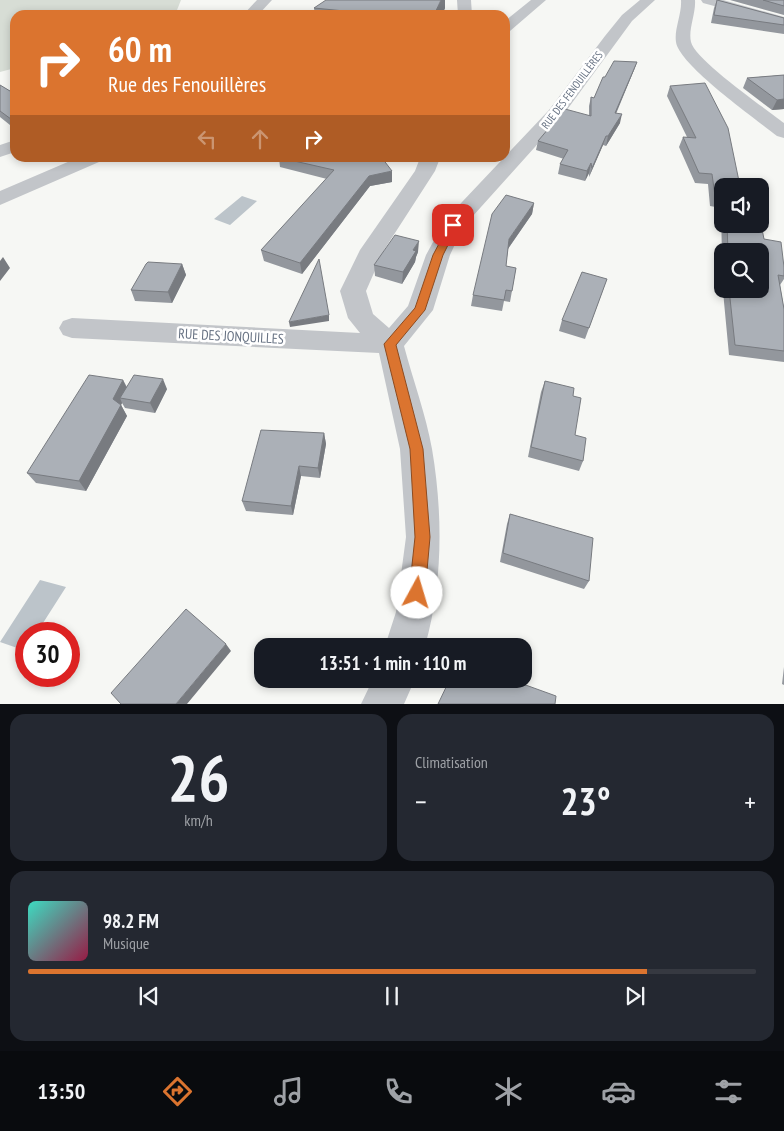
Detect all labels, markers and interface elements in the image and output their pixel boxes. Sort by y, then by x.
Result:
text: 60 m [108,26,172,72]
icon: right [25,30,90,95]
street label: RUE DES FENOUILLÈRES [538,48,606,132]
text: Rue des Fenouillères [108,70,266,98]
icon: left [193,125,221,153]
icon: ahead [246,125,274,153]
icon: right [299,125,327,153]
map controls [714,178,769,298]
button: sound [714,178,769,233]
pin [432,204,474,246]
icon: arrive [439,211,467,239]
button: search [714,243,769,298]
street label: RUE DES JONQUILLES [178,324,284,348]
position arrow [390,566,442,618]
speed limit sign: 30 [15,622,80,687]
text: 13:51 · 1 min · 110 m [320,651,466,675]
text: 26 [167,735,230,819]
text: Climatisation [415,752,488,772]
text: 23° [560,776,611,825]
text: − [415,783,427,820]
text: + [744,783,756,820]
text: km/h [184,810,213,830]
text: 98.2 FM [103,909,159,933]
text: Musique [103,933,149,953]
icon: previous [135,982,163,1010]
icon: pause [378,982,406,1010]
icon: next [621,982,649,1010]
icon: directions [160,1074,195,1109]
icon: music [271,1074,306,1109]
icon: phone [381,1074,416,1109]
icon: climate [491,1074,526,1109]
icon: car [601,1074,636,1109]
icon: filters [711,1074,746,1109]
text: 13:50 [38,1077,85,1105]

